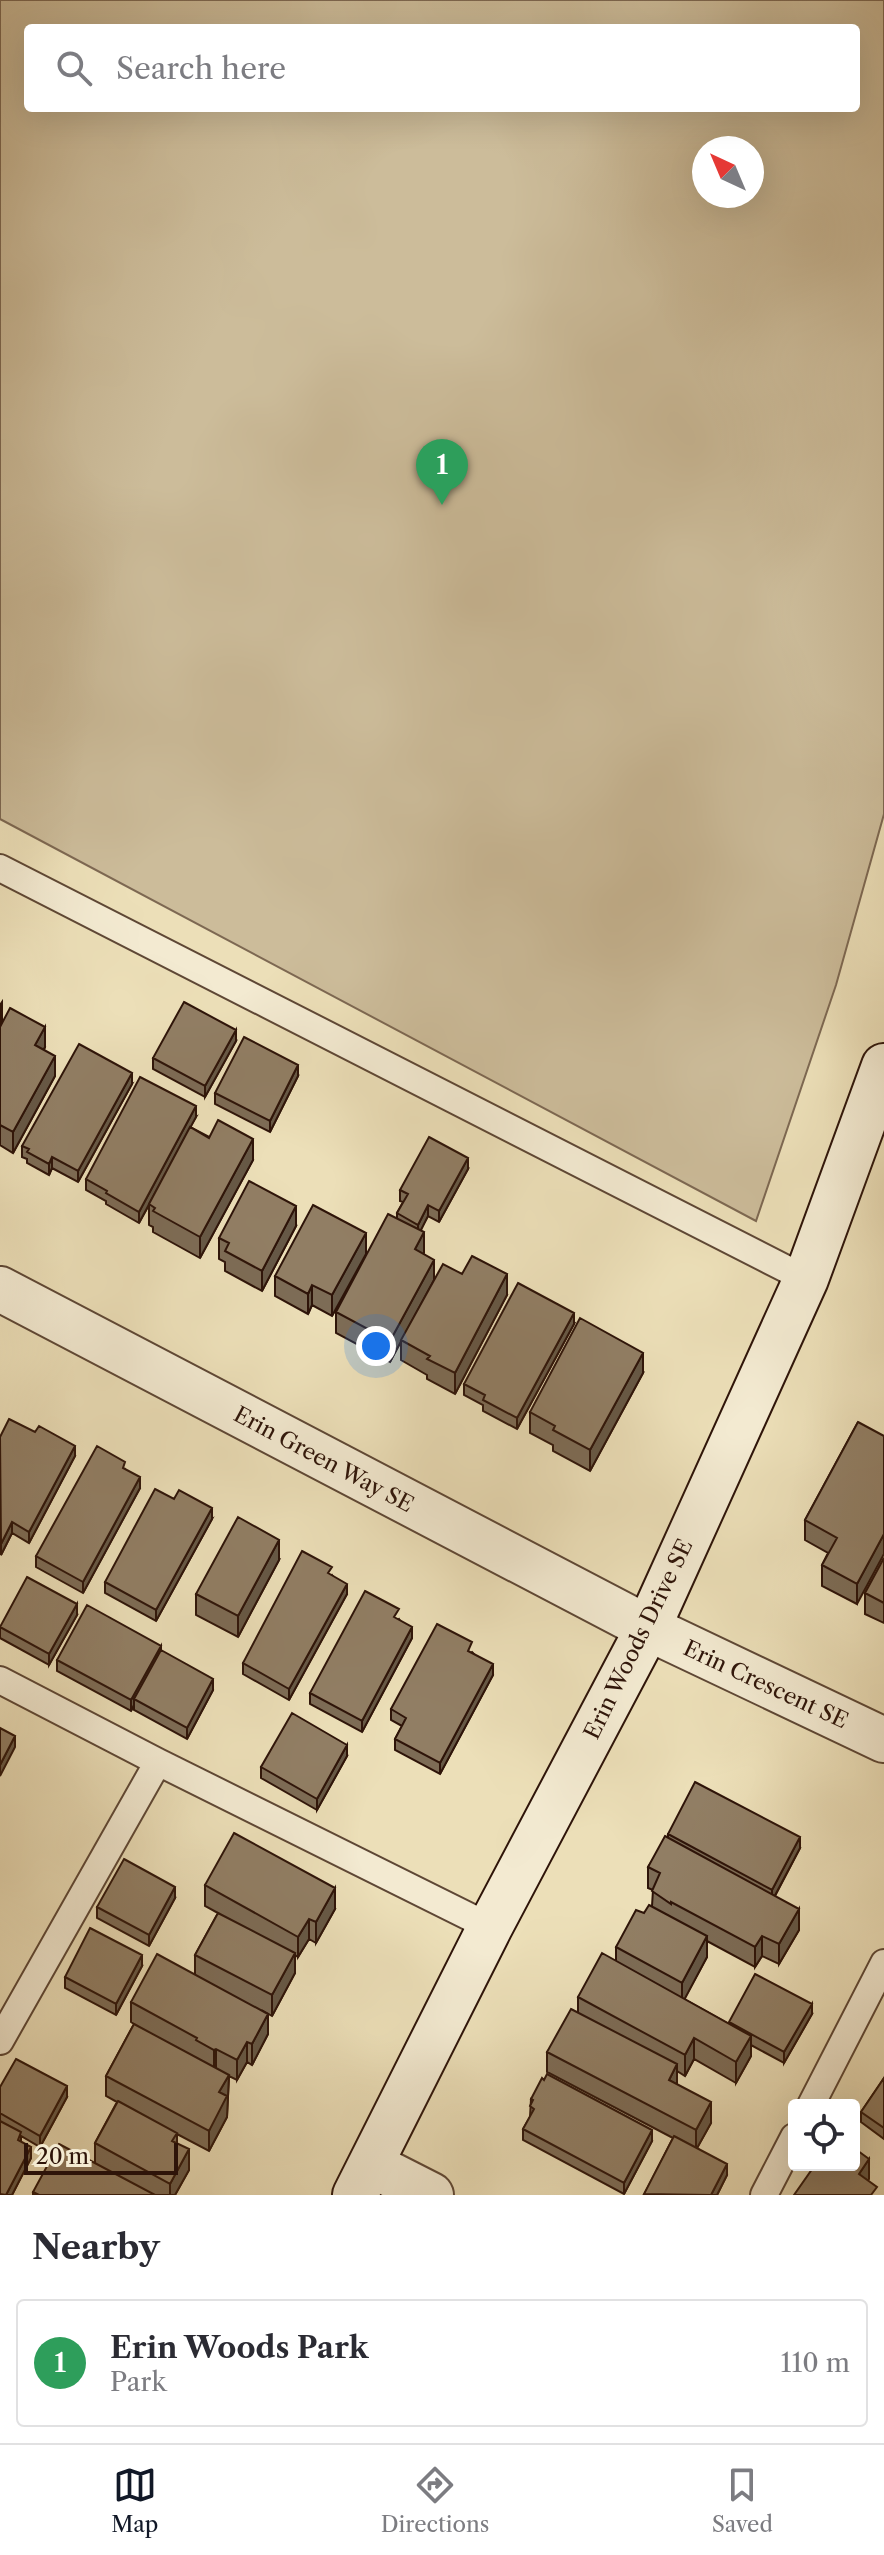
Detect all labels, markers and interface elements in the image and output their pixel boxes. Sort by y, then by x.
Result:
search box [24,24,860,112]
icon: search [52,46,96,90]
text: Search here [116,50,286,87]
north arrow [692,136,764,208]
pin: 1 [416,439,468,505]
your location [356,1326,396,1366]
street label: Erin Green Way SE [229,1401,418,1518]
street label: Erin Woods Drive SE [578,1535,699,1744]
street label: Erin Crescent SE [679,1635,852,1734]
map controls [788,2099,860,2171]
button: locate [788,2099,860,2171]
scale bar [24,2139,178,2175]
text: 20 m [36,2143,89,2170]
text: Nearby [32,2226,160,2268]
text: Erin Woods Park [110,2329,369,2366]
text: 1 [54,2347,66,2379]
text: 110 m [781,2347,850,2379]
text: Park [110,2366,167,2398]
tab: Map [111,2463,158,2538]
tab: Directions [381,2463,489,2538]
tab: Saved [712,2463,773,2538]

